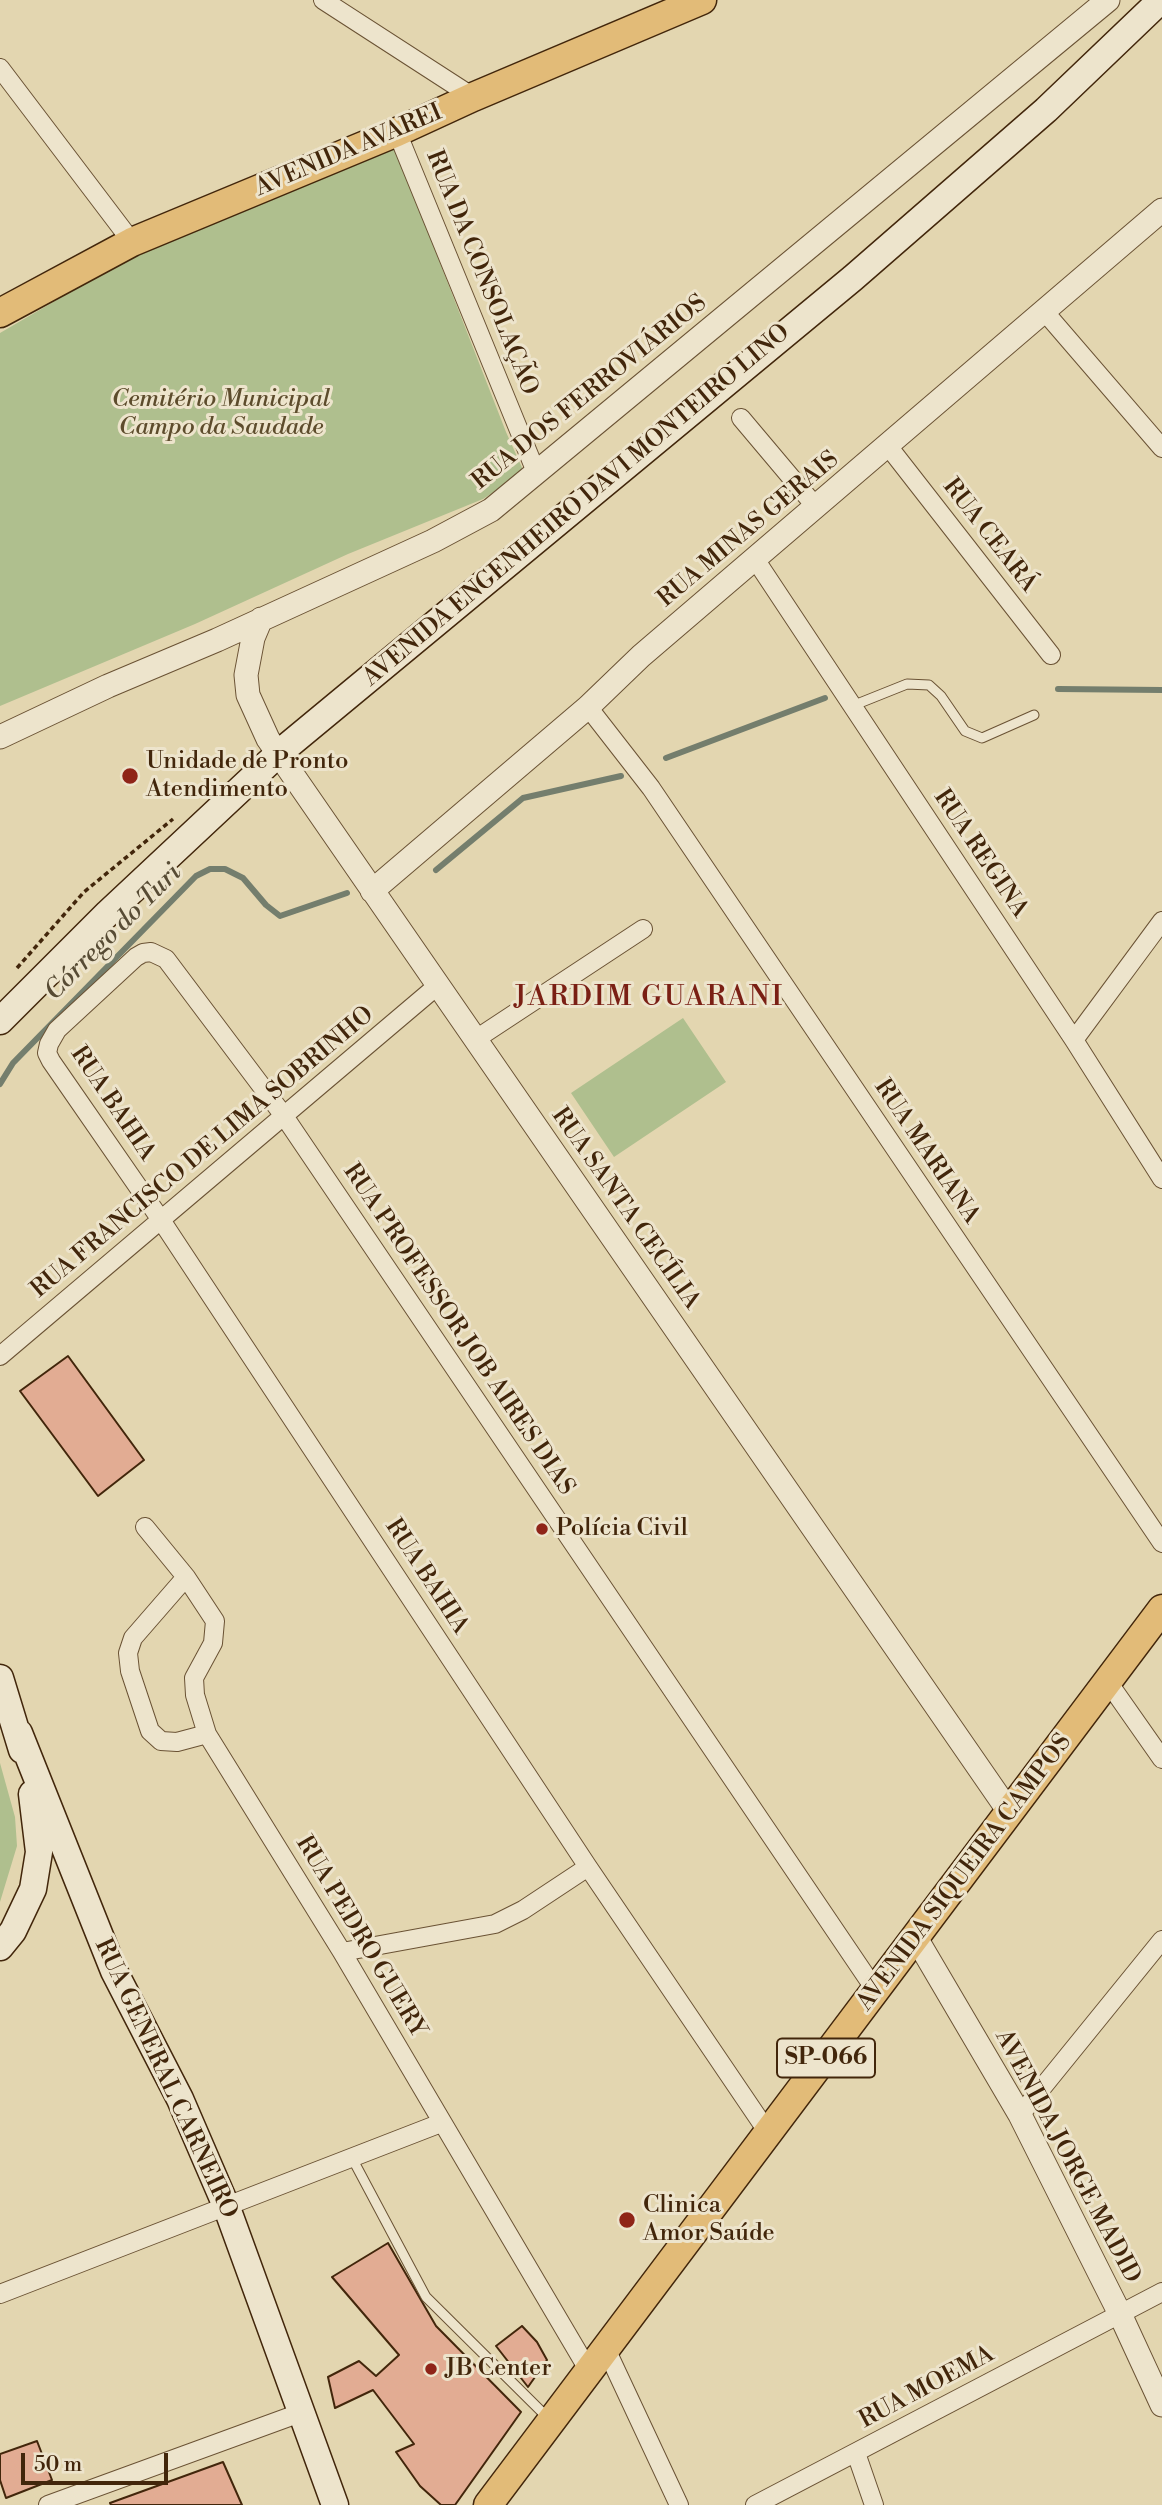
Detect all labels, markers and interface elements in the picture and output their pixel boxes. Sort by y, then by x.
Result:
street label: AVENIDA AVAREI [251,99,447,203]
street label: RUA DA CONSOLAÇÃO [419,146,543,400]
street label: RUA DOS FERROVIÁRIOS [467,289,713,497]
street label: AVENIDA ENGENHEIRO DAVI MONTEIRO LINO [358,319,796,693]
park label: Cemitério Municipal Campo da Saudade [112,386,330,442]
street label: RUA MINAS GERAIS [653,446,845,614]
street label: RUA CEARÁ [936,473,1042,599]
place label: Unidade de Pronto Atendimento [146,748,348,804]
marker: Unidade de Pronto Atendimento [120,766,140,786]
street label: RUA REGINA [927,784,1033,924]
water label: Córrego do Turi [39,858,189,1008]
district label: JARDIM GUARANI [516,981,782,1015]
street label: RUA FRANCISCO DE LIMA SOBRINHO [26,1001,380,1305]
street label: RUA BAHIA [63,1041,161,1167]
street label: RUA MARIANA [867,1074,985,1230]
street label: RUA SANTA CECÍLIA [545,1103,705,1315]
street label: RUA PROFESSOR JOB AIRES DIAS [336,1159,580,1501]
street label: RUA BAHIA [378,1514,474,1640]
place label: Polícia Civil [556,1515,688,1543]
marker: Polícia Civil [534,1521,550,1537]
street label: AVENIDA SIQUEIRA CAMPOS [851,1729,1079,2017]
street label: RUA PEDRO GUERY [288,1831,432,2043]
street label: RUA GENERAL CARNEIRO [87,1935,243,2223]
street label: AVENIDA JORGE MADID [988,2025,1146,2289]
road number: SP-066 [777,2038,875,2078]
place label: Clinica Amor Saúde [643,2192,775,2248]
marker: Clinica Amor Saúde [617,2210,637,2230]
street label: RUA MOEMA [855,2340,999,2436]
place label: JB Center [445,2355,552,2383]
marker: JB Center [423,2361,439,2377]
scale bar [24,2438,172,2482]
text: 50 m [34,2452,82,2478]

